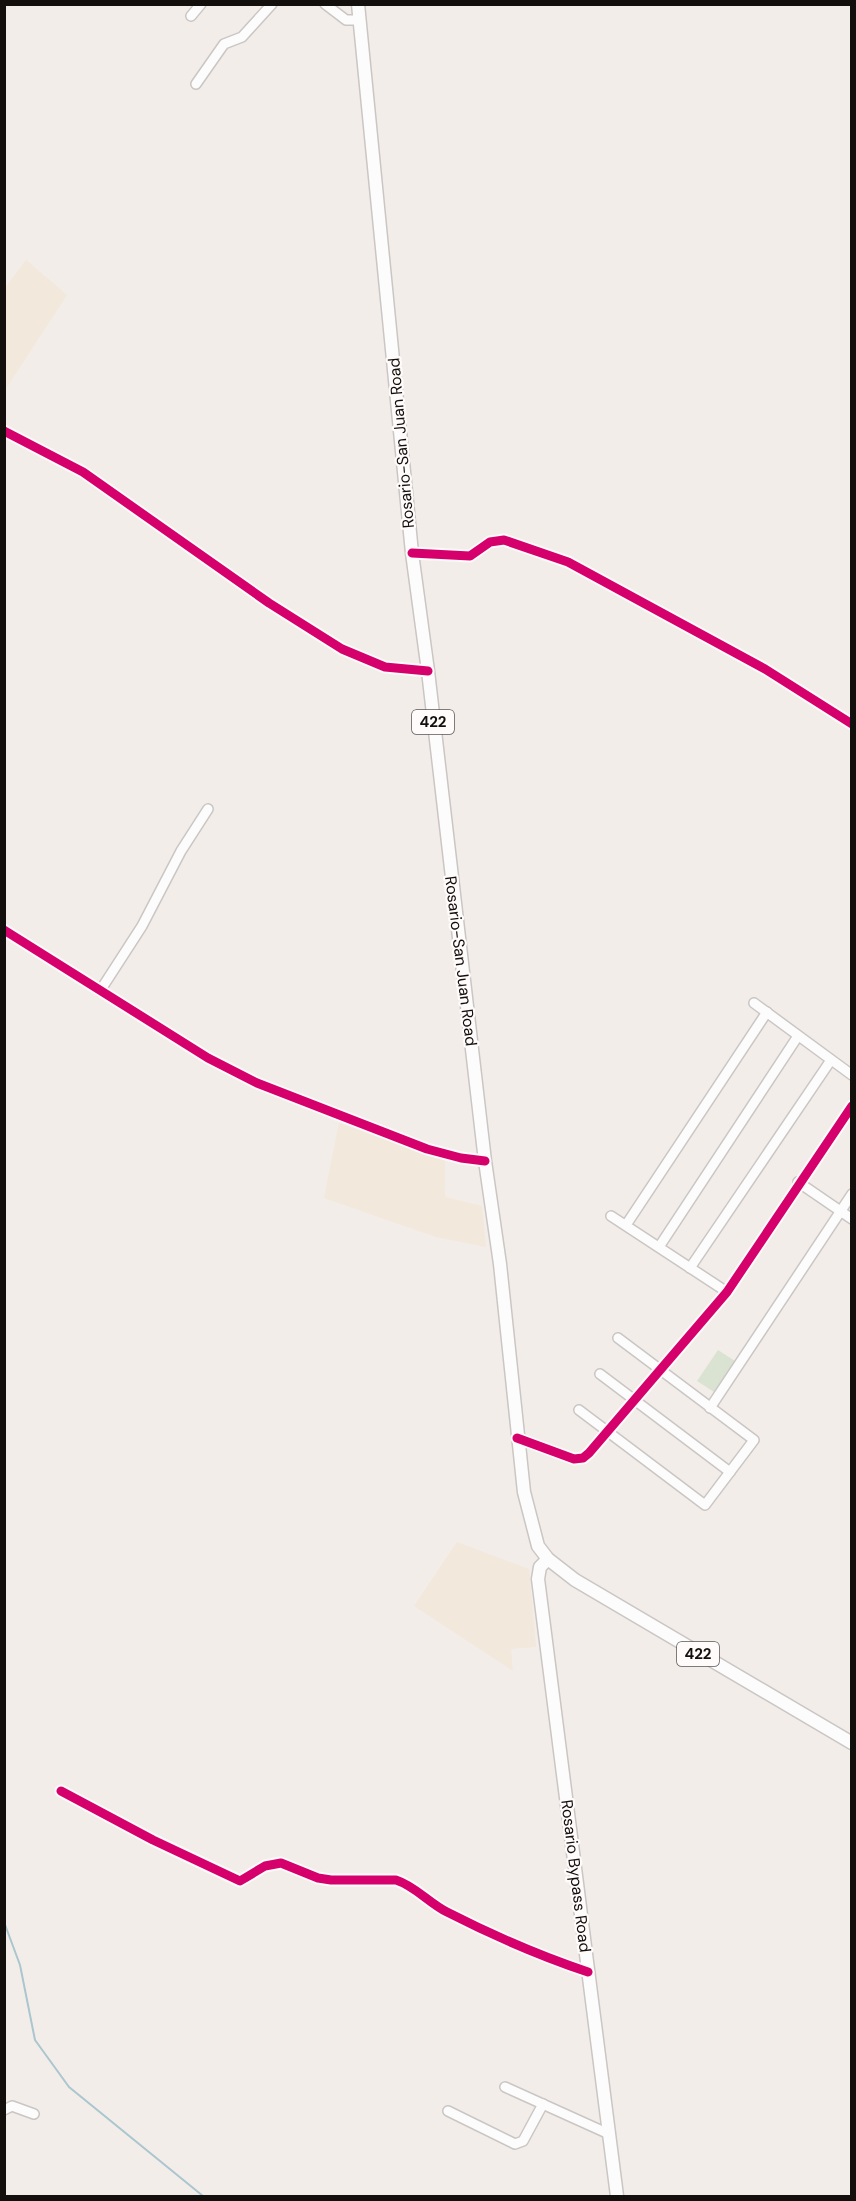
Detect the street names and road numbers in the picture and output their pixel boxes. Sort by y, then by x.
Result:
street label: Rosario-San Juan Road [383,357,419,529]
road number: 422 [412,710,454,734]
street label: Rosario-San Juan Road [440,875,482,1047]
road number: 422 [677,1642,719,1666]
street label: Rosario Bypass Road [556,1798,596,1954]

